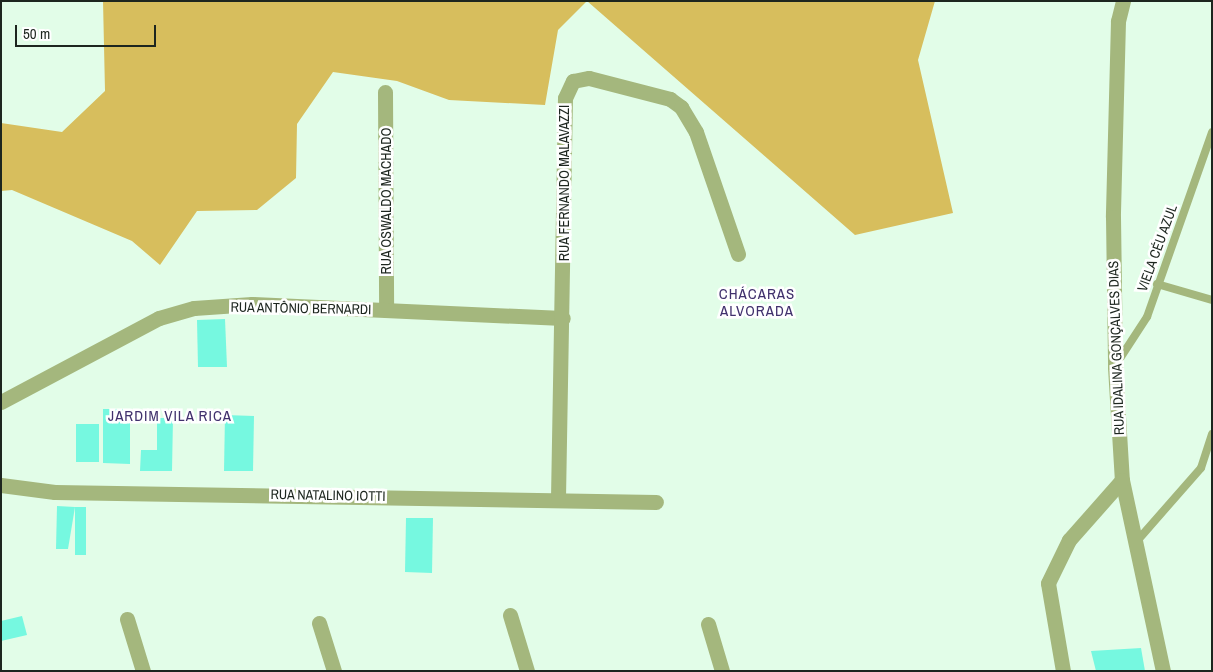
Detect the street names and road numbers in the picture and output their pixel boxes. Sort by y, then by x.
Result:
street label: RUA FERNANDO MALAVAZZI [556,104,572,262]
street label: RUA OSWALDO MACHADO [378,127,394,275]
street label: VIELA CÉU AZUL [1133,202,1181,294]
street label: RUA IDALINA GONÇALVES DIAS [1105,260,1127,436]
street label: RUA ANTÔNIO BERNARDI [230,298,372,318]
street label: RUA NATALINO IOTTI [270,486,386,504]

